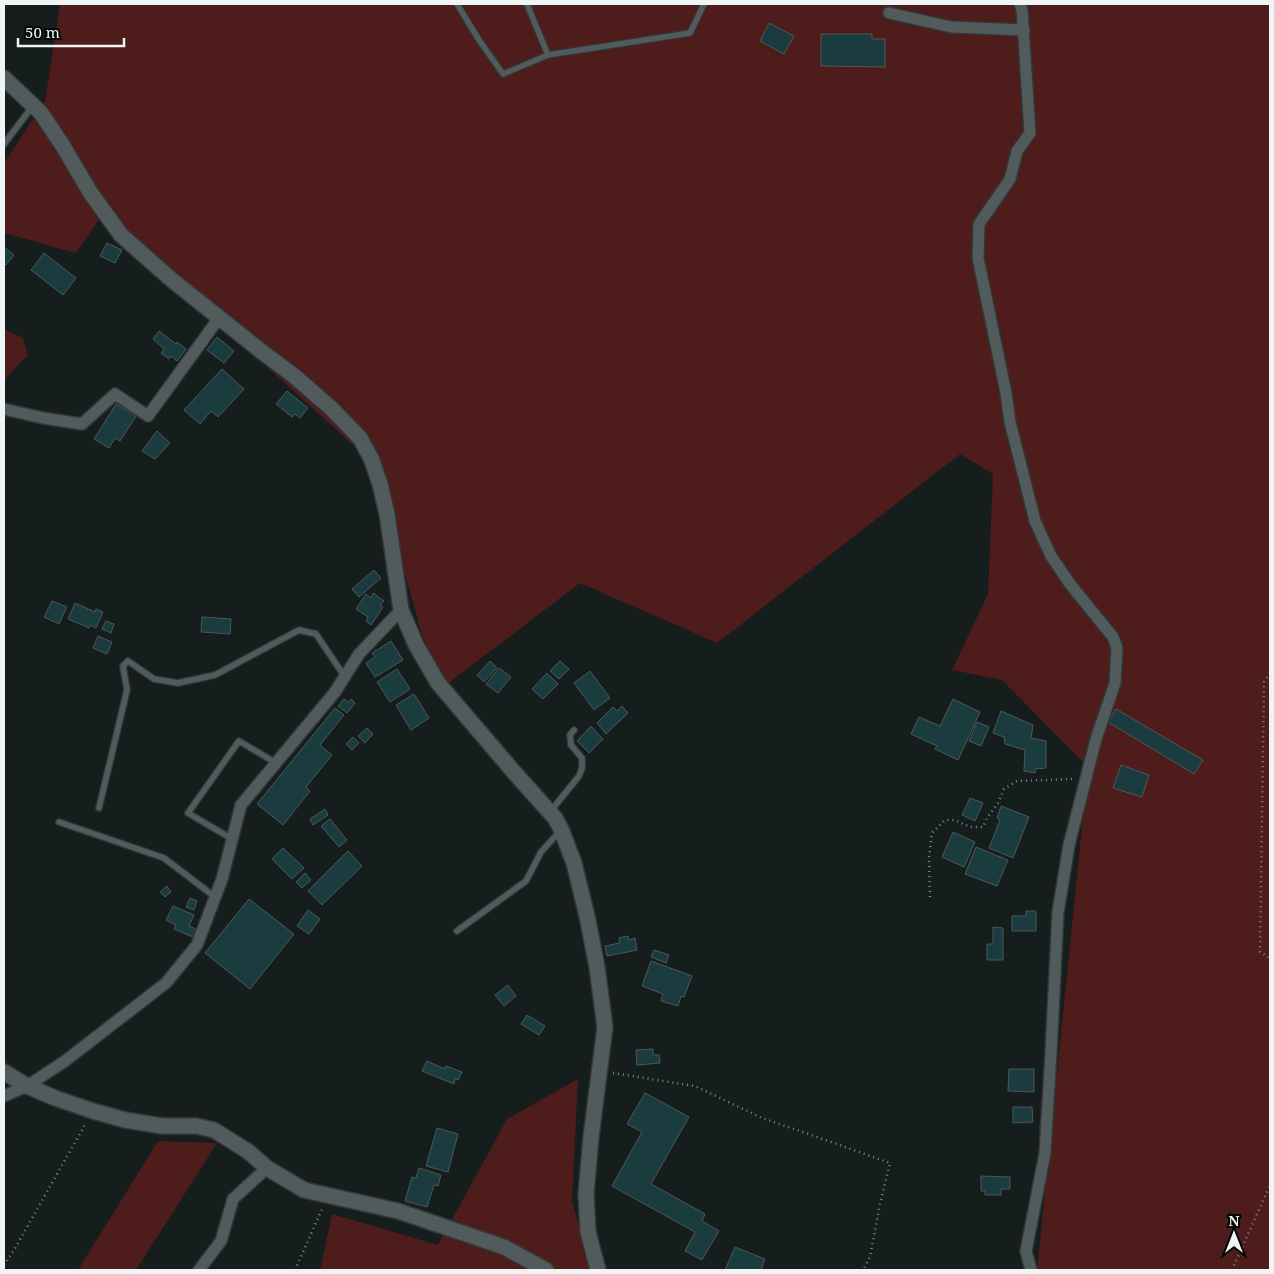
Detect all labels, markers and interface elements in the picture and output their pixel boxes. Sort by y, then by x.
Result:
scale bar [18,15,124,47]
text: 50 m [25,22,60,42]
north arrow [1209,1209,1259,1259]
text: N [1228,1211,1240,1230]

